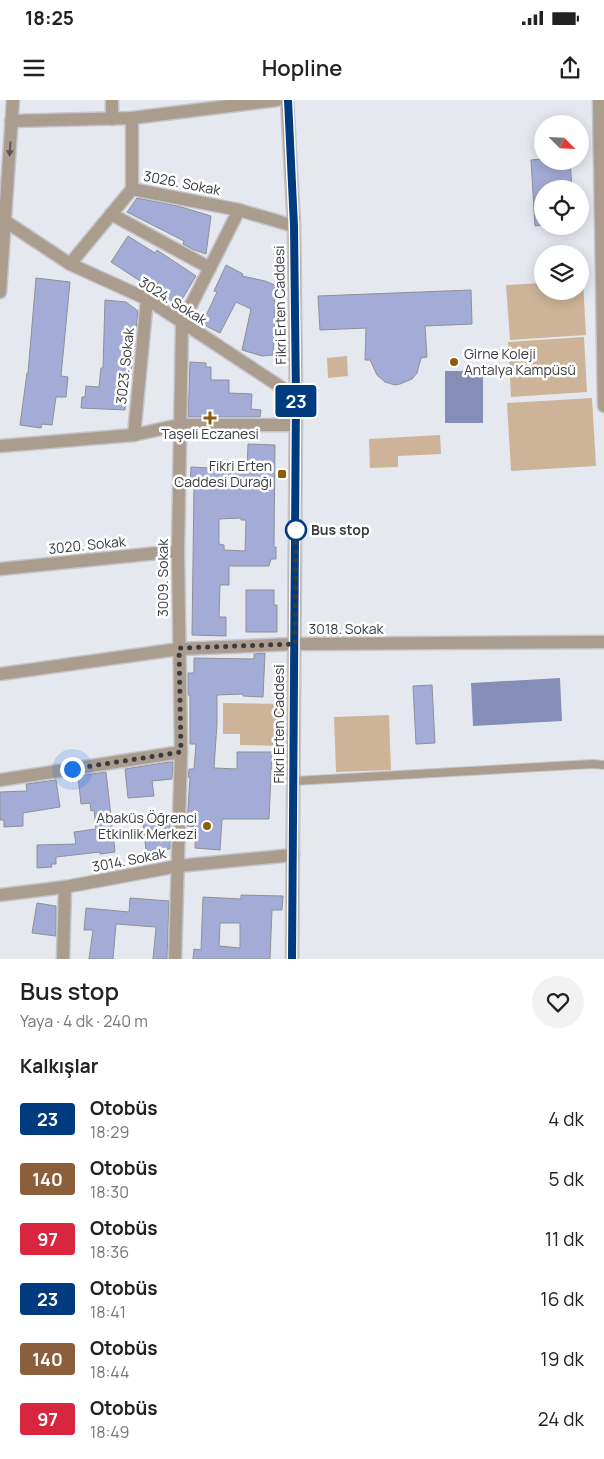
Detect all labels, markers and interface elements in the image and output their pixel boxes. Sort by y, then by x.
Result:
text: 18:25 [25,5,74,31]
text: Hopline [262,53,342,83]
icon: menu [20,54,48,82]
icon: share [556,54,584,82]
north arrow [534,115,589,170]
map controls [534,115,589,300]
one-way arrow [5,141,13,157]
street label: 3026. Sokak [142,166,223,199]
button: locate [534,180,589,235]
street label: Fikri Erten Caddesi [269,245,290,365]
button: layers [534,245,589,300]
street label: 3024. Sokak [136,272,212,330]
street label: 3023. Sokak [111,326,138,405]
place label: Girne Koleji Antalya Kampüsü [464,344,576,379]
marker: Girne Koleji Antalya Kampüsü [448,356,460,368]
line badge: 23 [274,385,318,417]
text: 23 [285,389,307,413]
marker: Taşeli Eczanesi [204,412,216,424]
place label: Taşeli Eczanesi [161,424,259,443]
place label: Fikri Erten Caddesi Durağı [174,456,272,491]
marker: Fikri Erten Caddesi Durağı [276,468,288,480]
marker: Bus stop [285,519,307,541]
place label: Bus stop [311,520,370,539]
street label: 3020. Sokak [47,531,128,558]
street label: 3009. Sokak [153,538,172,617]
street label: 3018. Sokak [309,619,384,638]
street label: Fikri Erten Caddesi [269,664,288,784]
your location [60,757,85,782]
place label: Abaküs Öğrenci Etkinlik Merkezi [96,808,197,843]
marker: Abaküs Öğrenci Etkinlik Merkezi [201,820,213,832]
street label: 3014. Sokak [90,843,168,876]
text: Bus stop [20,974,119,1007]
button: heart [532,976,584,1028]
text: Yaya · 4 dk · 240 m [20,1010,148,1032]
text: Kalkışlar [20,1053,98,1079]
text: Otobüs [90,1095,158,1121]
text: 4 dk [548,1106,584,1132]
text: 23 [37,1107,58,1131]
text: 18:29 [90,1121,129,1143]
text: Otobüs [90,1155,158,1181]
text: 5 dk [549,1166,584,1192]
text: 140 [32,1167,63,1191]
text: 18:30 [90,1181,129,1203]
text: Otobüs [90,1215,158,1241]
text: 11 dk [545,1226,584,1252]
text: 97 [37,1227,58,1251]
text: 18:36 [90,1241,129,1263]
text: Otobüs [90,1275,158,1301]
text: 16 dk [540,1286,584,1312]
text: 23 [37,1287,58,1311]
text: 18:41 [90,1301,126,1323]
text: Otobüs [90,1335,158,1361]
text: 19 dk [540,1346,584,1372]
text: 140 [32,1347,63,1371]
text: 18:44 [90,1361,129,1383]
text: Otobüs [90,1395,158,1421]
text: 24 dk [538,1406,584,1432]
text: 97 [37,1407,58,1431]
text: 18:49 [90,1421,130,1443]

